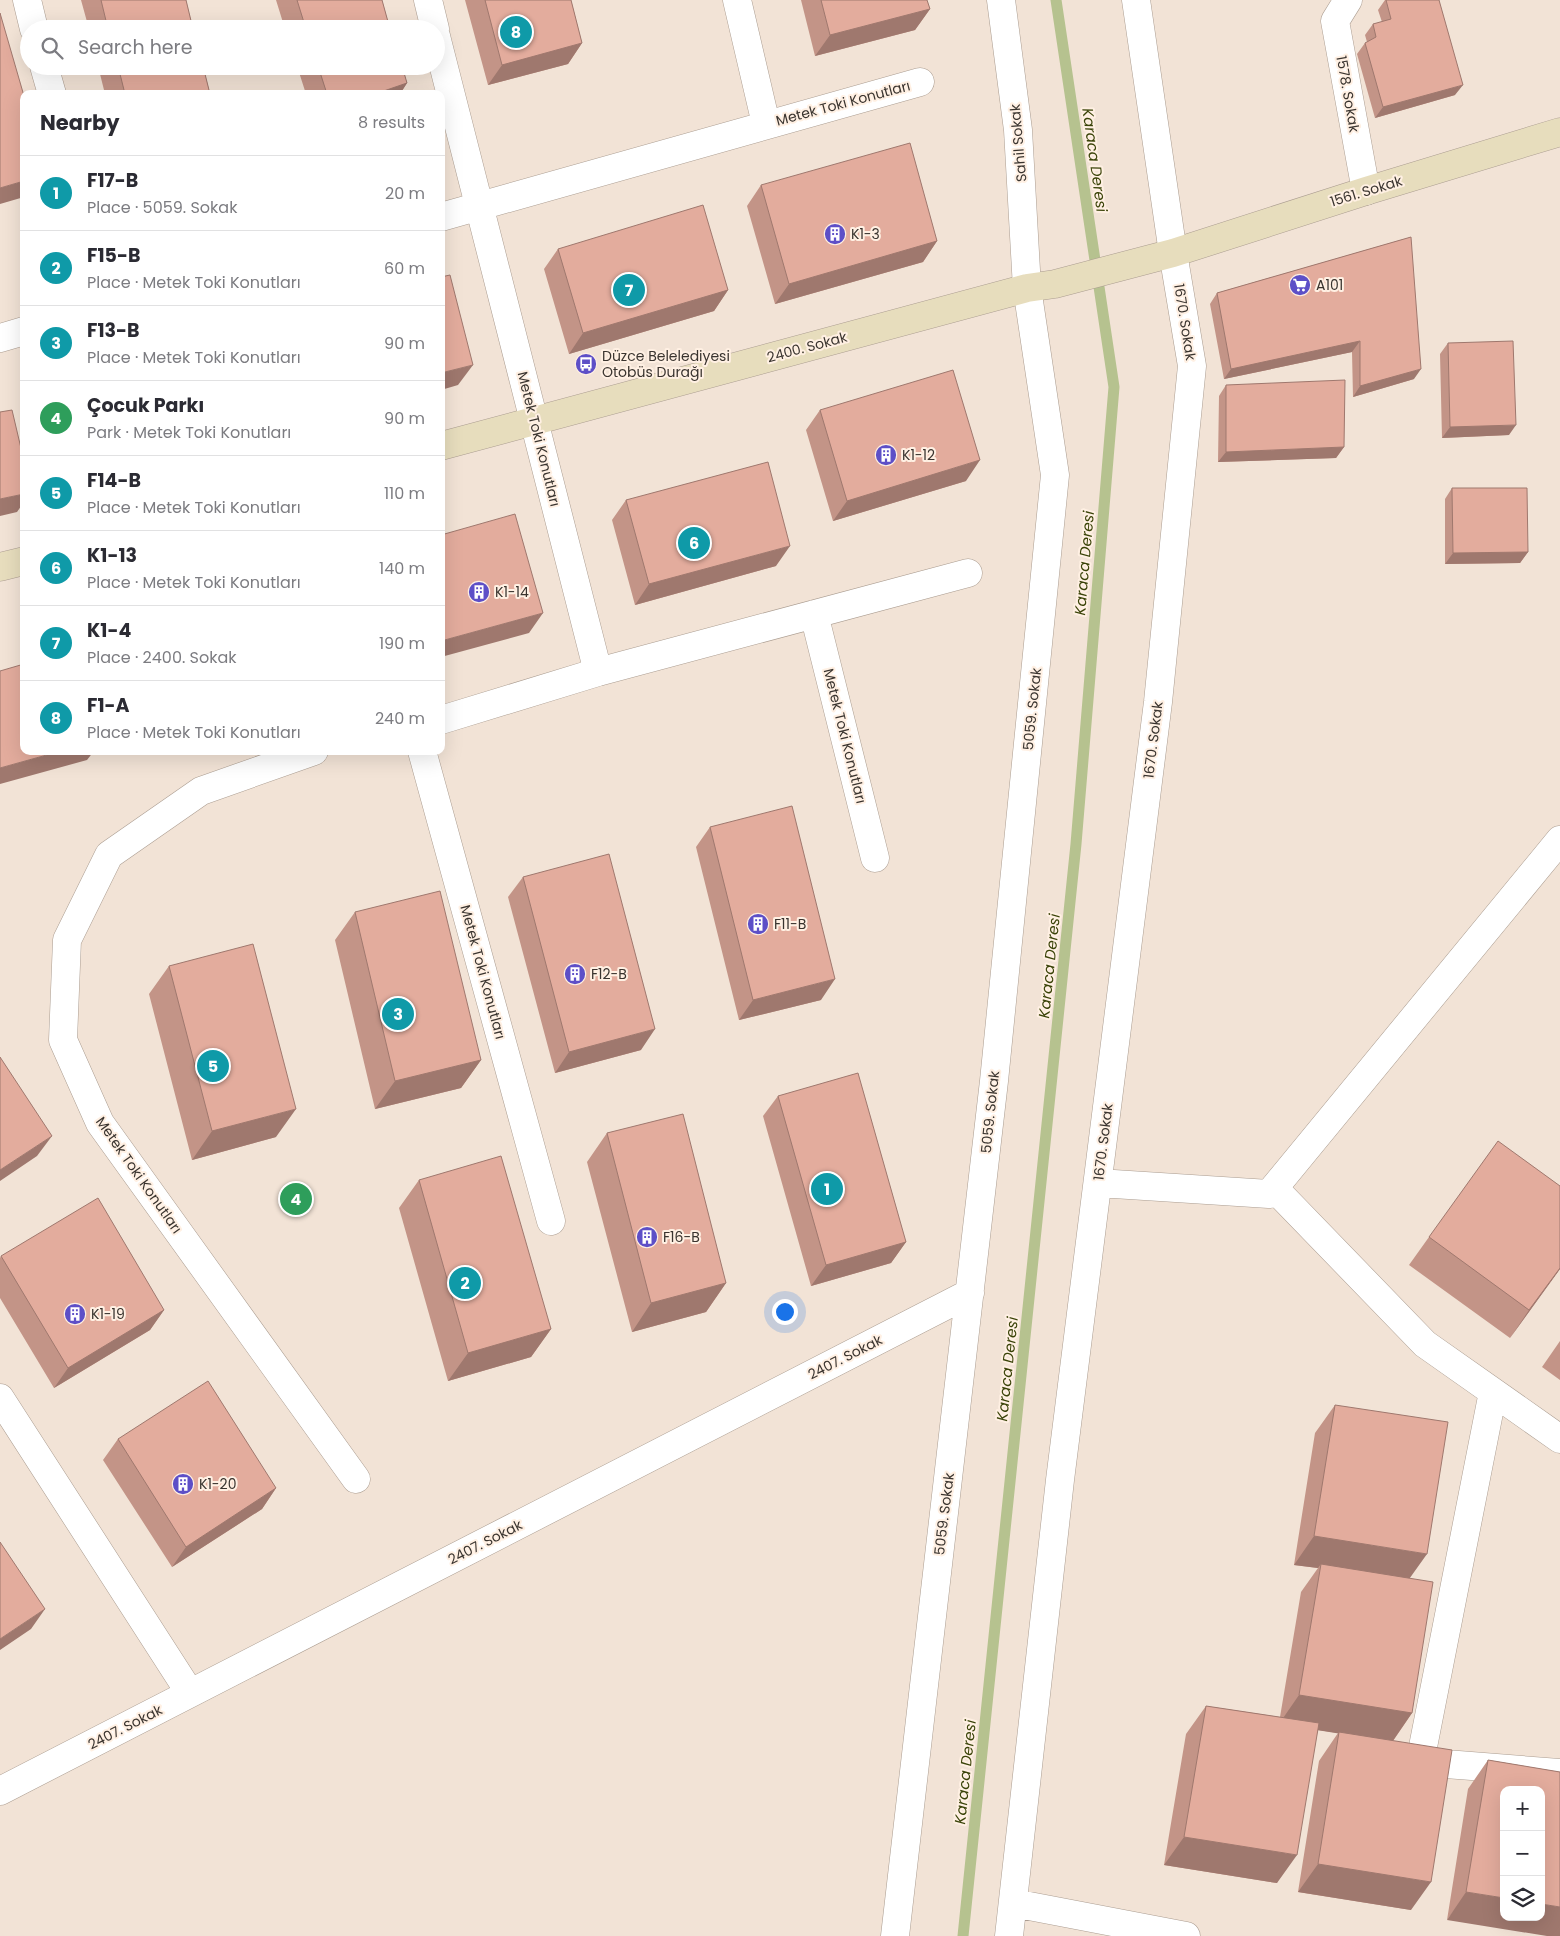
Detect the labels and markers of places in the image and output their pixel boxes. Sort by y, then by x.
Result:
pin: 8 [500,13,532,51]
building icon: K1-3 [823,222,847,246]
place label: K1-3 [851,224,880,244]
pin: 7 [613,271,645,309]
supermarket icon: A101 [1288,273,1312,297]
place label: A101 [1316,275,1343,295]
place label: Düzce Belelediyesi Otobüs Durağı [602,346,730,382]
bus stop icon: Düzce Belelediyesi Otobüs Durağı [574,352,598,376]
building icon: K1-12 [874,443,898,467]
place label: K1-12 [902,445,935,465]
pin: 6 [678,524,710,562]
building icon: K1-14 [467,580,491,604]
place label: K1-14 [495,582,529,602]
building icon: F11-B [746,912,770,936]
place label: F11-B [774,914,806,934]
building icon: F12-B [563,962,587,986]
place label: F12-B [591,964,627,984]
pin: 3 [382,995,414,1033]
pin: 5 [197,1047,229,1085]
pin: 1 [811,1170,843,1208]
pin: 4 [280,1180,312,1218]
building icon: F16-B [635,1225,659,1249]
place label: F16-B [663,1227,700,1247]
pin: 2 [449,1264,481,1302]
building icon: K1-19 [63,1302,87,1326]
place label: K1-19 [91,1304,125,1324]
building icon: K1-20 [171,1472,195,1496]
place label: K1-20 [199,1474,236,1494]

